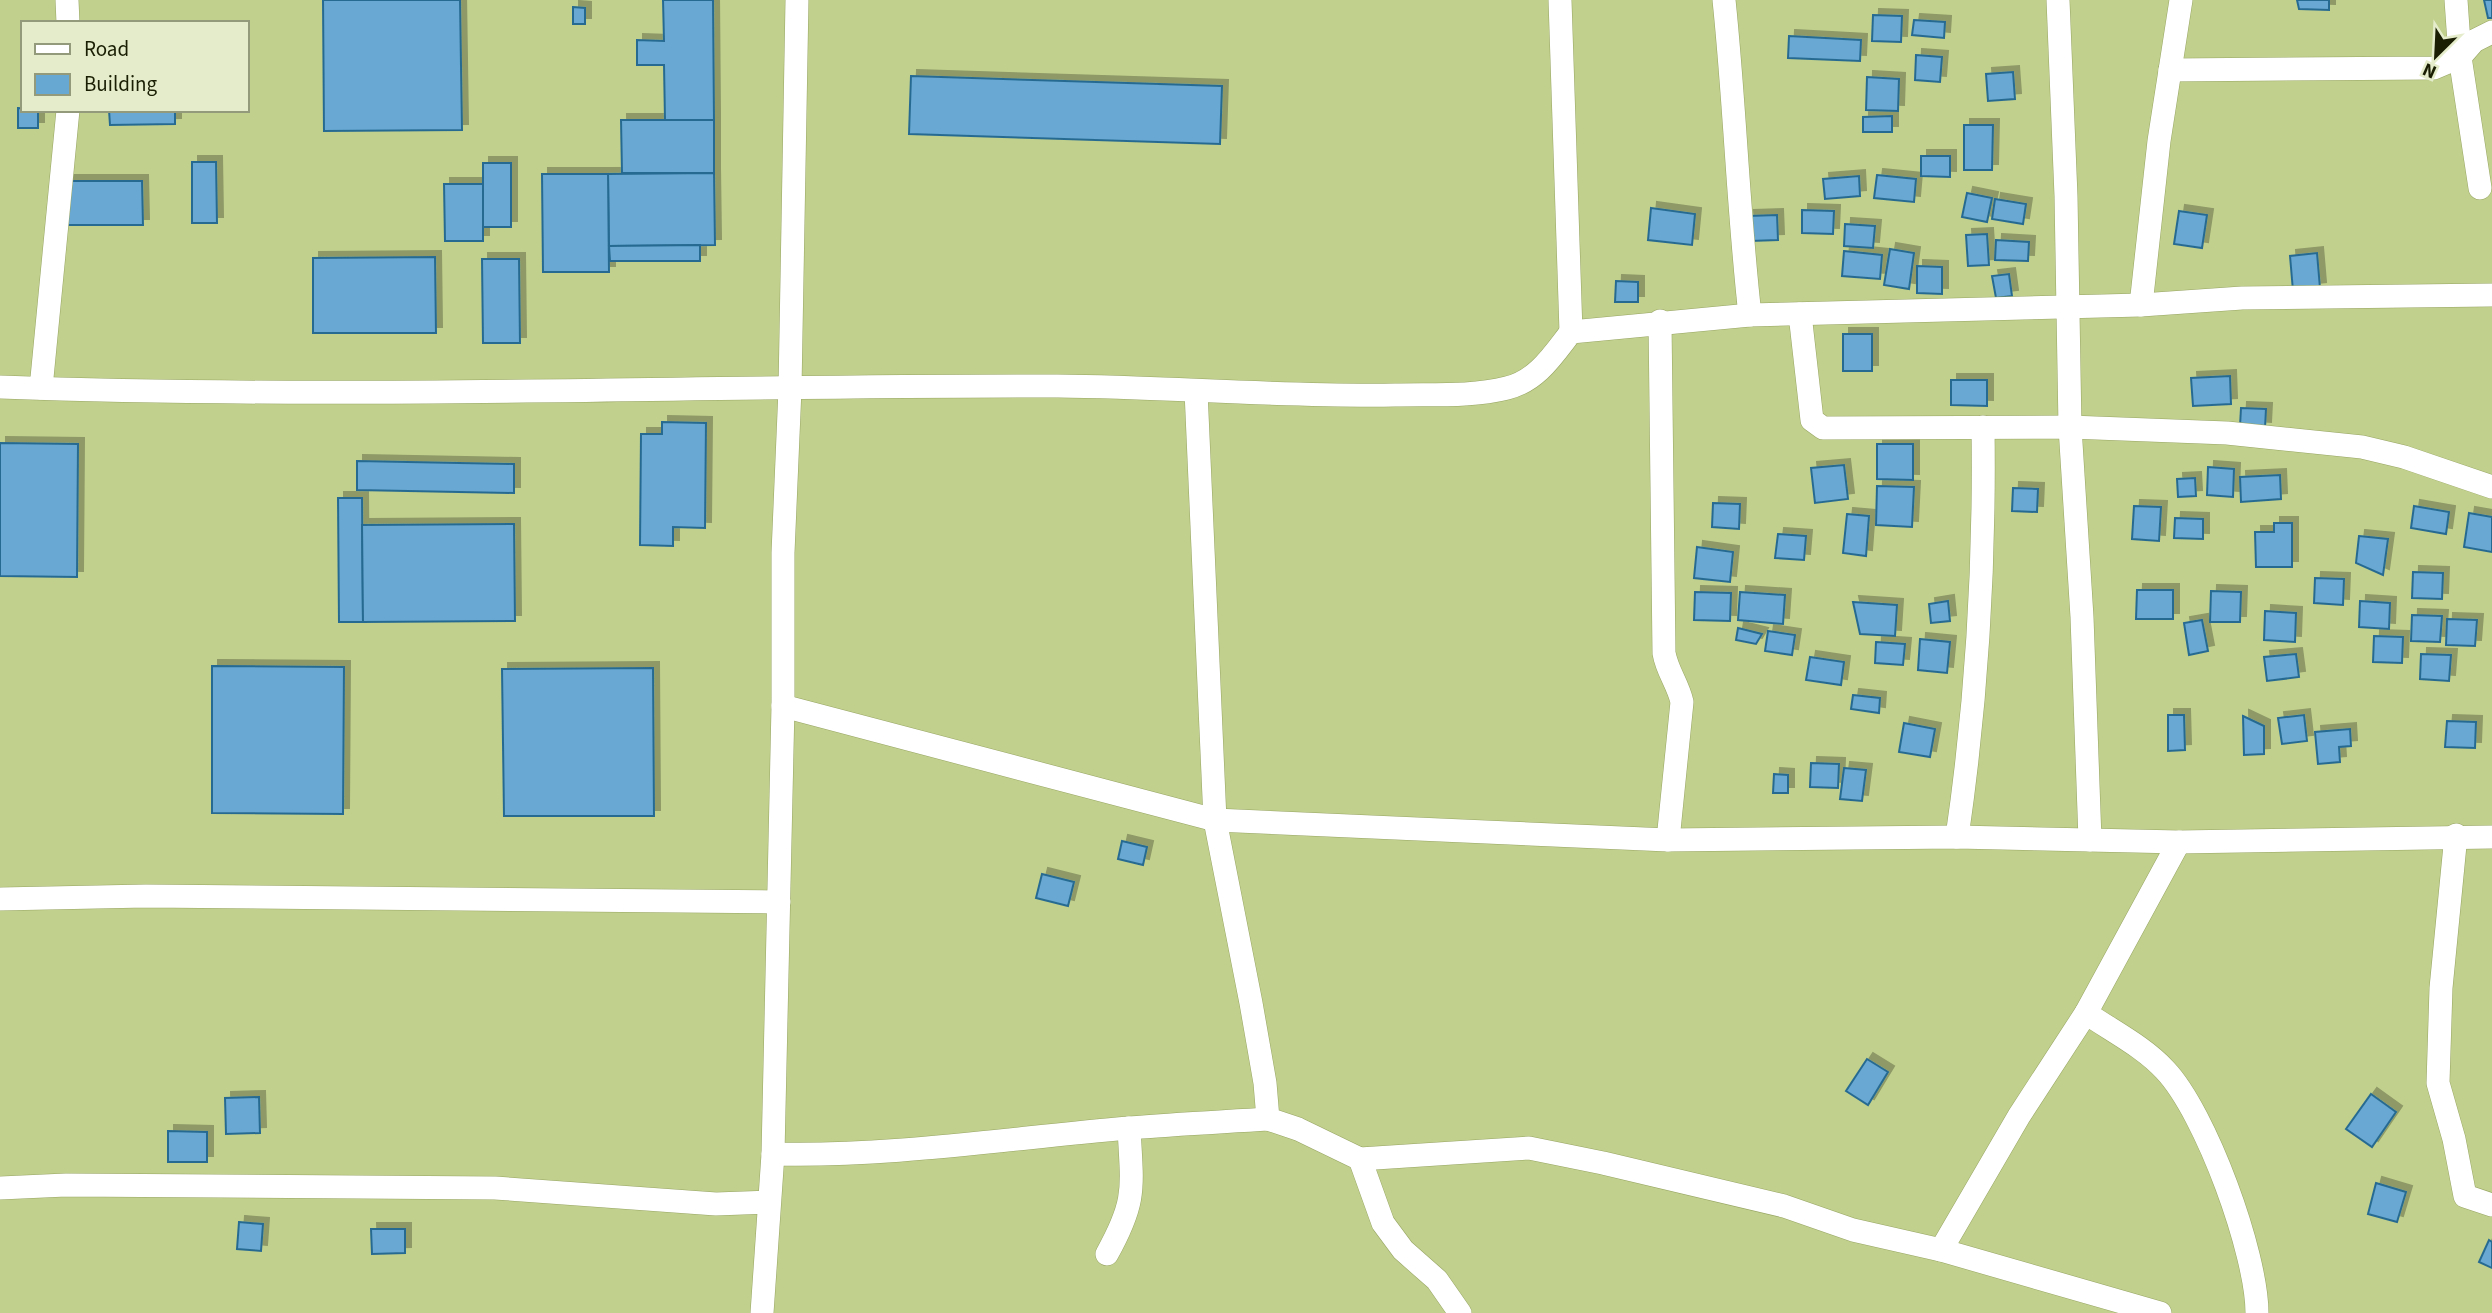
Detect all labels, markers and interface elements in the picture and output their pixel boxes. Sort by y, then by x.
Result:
legend [21,21,248,112]
north arrow [2401,21,2471,91]
text: Road [84,34,129,64]
text: N [2418,55,2441,85]
text: Building [84,69,158,99]

